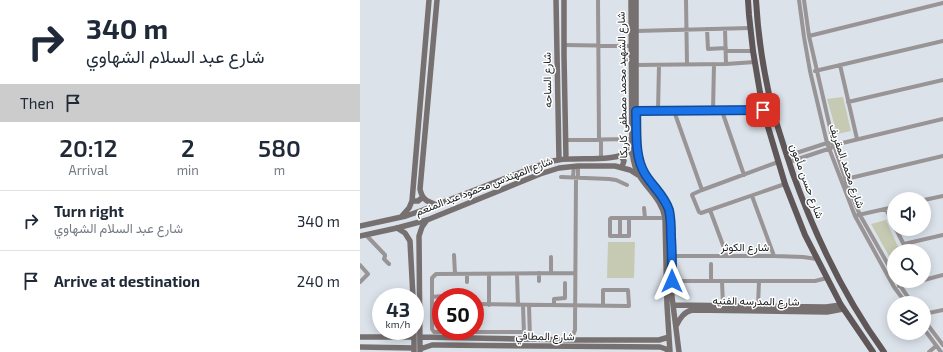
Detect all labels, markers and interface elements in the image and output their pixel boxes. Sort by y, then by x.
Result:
text: 340 m [86,11,168,45]
street label: شارع الشهيد محمد مصطفى كاريكا [614,11,631,158]
icon: right [20,16,72,68]
text: شارع عبد السلام الشهاوي [86,45,264,67]
street label: شارع الساحه [540,52,555,108]
icon: arrive [62,92,84,114]
pin [746,93,780,127]
text: Then [20,94,54,112]
icon: arrive [752,99,774,121]
street label: شارع محمد المقريف [825,122,868,210]
text: 20:12 [59,133,118,162]
text: 2 [181,133,195,162]
text: 580 [258,133,301,162]
street label: شارع حسن مأمون [786,142,827,221]
street label: شارع المهندس محمود عبد المنعم [413,153,555,220]
text: Arrival [69,162,108,178]
text: min [177,162,199,178]
text: m [274,162,285,178]
map controls [887,192,931,340]
button: sound [887,192,931,236]
text: Turn right [54,202,124,220]
icon: right [20,210,42,232]
text: 340 m [297,212,340,230]
text: شارع عبد السلام الشهاوي [54,220,183,236]
street label: شارع الكوثر [720,240,770,255]
button: search [887,244,931,288]
position arrow [651,260,693,302]
icon: arrive [20,270,42,292]
text: Arrive at destination [54,272,200,290]
text: 240 m [297,272,340,290]
speed limit sign: 50 [432,288,484,340]
street label: شارع المدرسه الفنيه [712,293,800,310]
button: layers [887,296,931,340]
text: 43 [386,297,410,321]
text: km/h [386,318,410,330]
street label: شارع المطافي [515,328,575,347]

